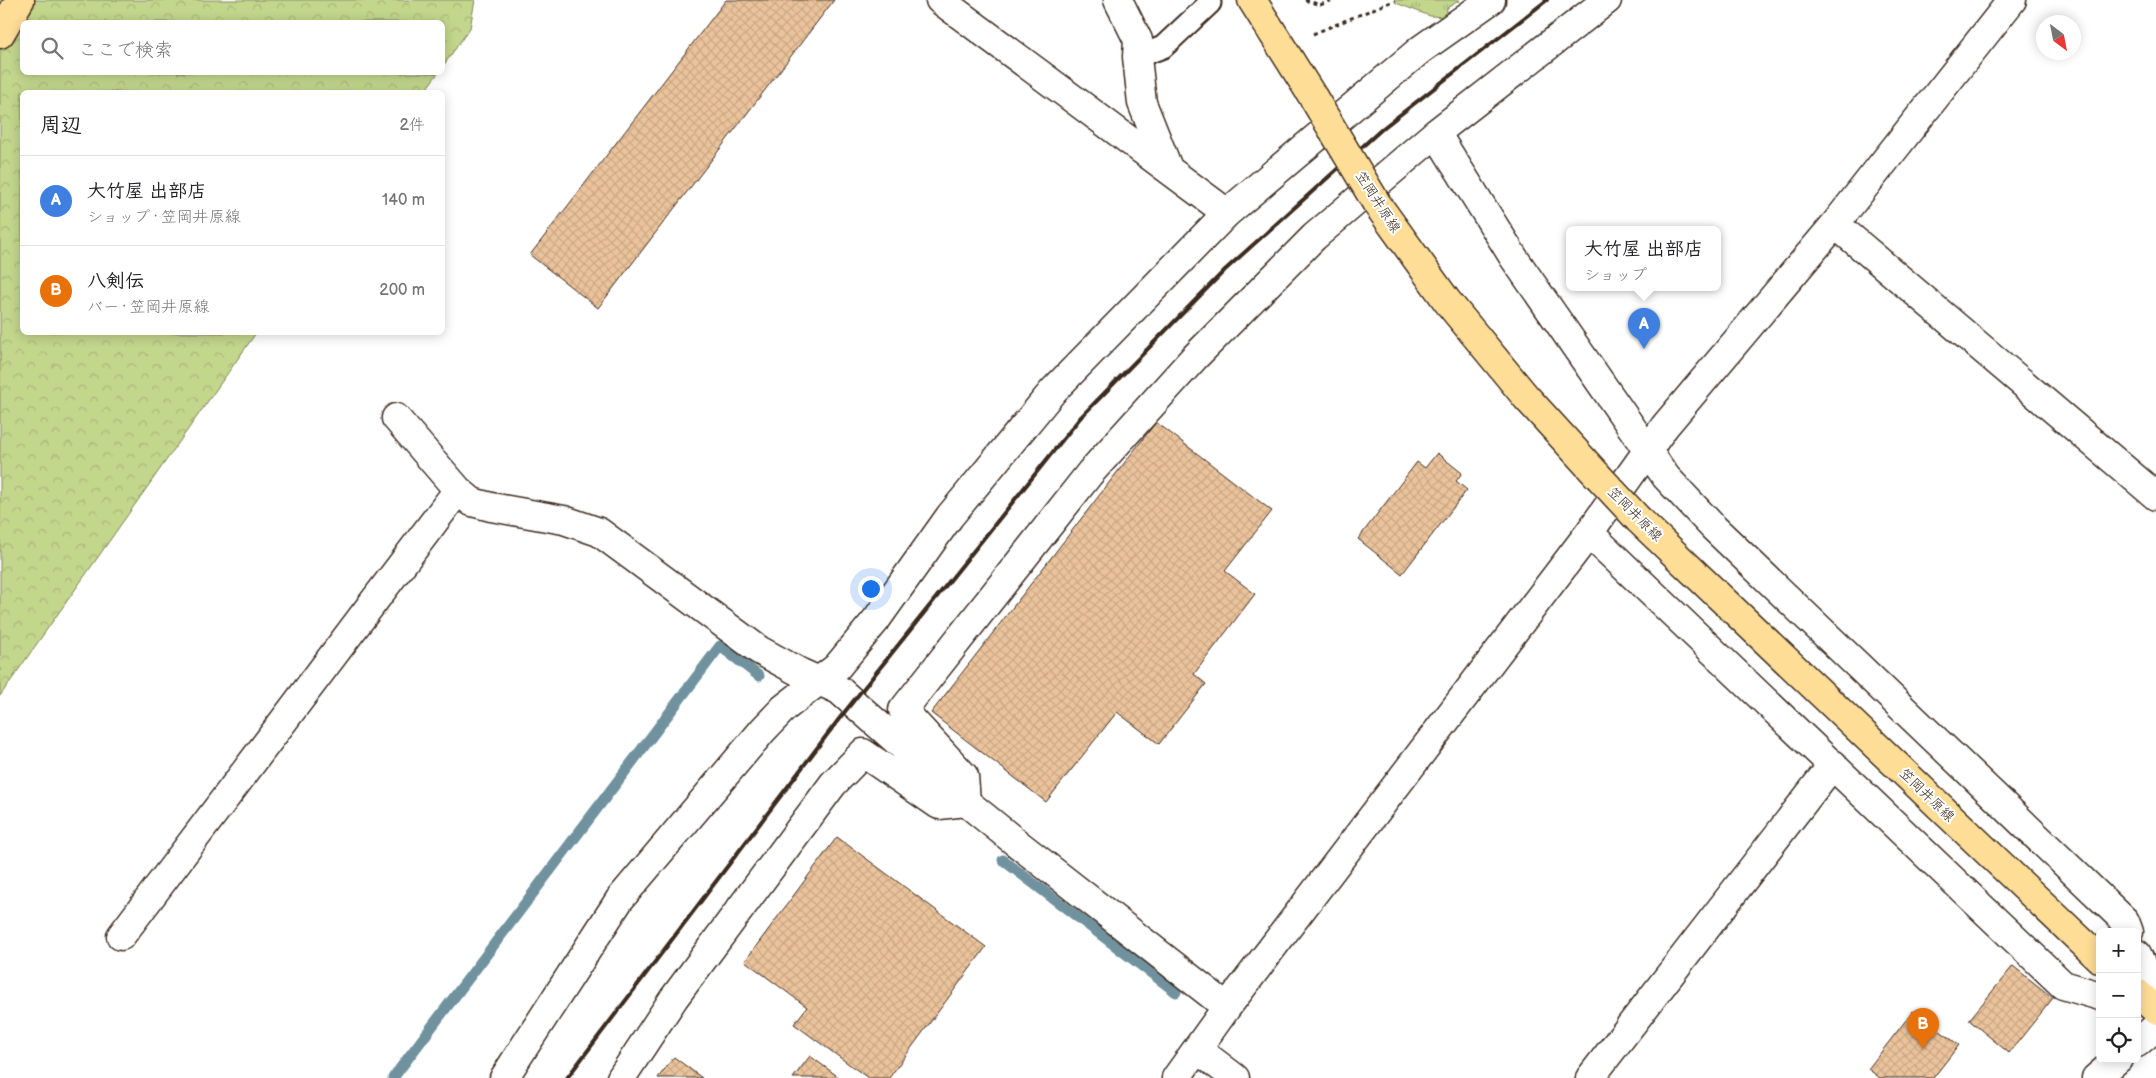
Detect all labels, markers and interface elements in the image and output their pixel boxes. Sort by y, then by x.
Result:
north arrow [2036,15,2081,60]
search box [20,20,445,75]
icon: search [38,34,66,62]
text: ここで検索 [78,39,173,62]
text: 周辺 [40,113,82,138]
text: 2件 [400,116,425,135]
street label: 笠岡井原線 [1352,168,1404,236]
text: 大竹屋 出部店 [87,180,206,203]
text: A [51,191,61,210]
text: 140 m [382,191,425,210]
text: ショップ · 笠岡井原線 [87,208,241,227]
popup [1566,226,1721,291]
text: 大竹屋 出部店 [1584,238,1703,261]
text: ショップ [1584,266,1647,285]
text: 八剣伝 [87,270,144,293]
text: B [50,281,62,300]
text: 200 m [379,281,425,300]
text: バー · 笠岡井原線 [87,298,209,317]
pin: A [1628,308,1660,349]
street label: 笠岡井原線 [1604,483,1666,545]
your location [858,576,884,602]
street label: 笠岡井原線 [1896,765,1958,825]
map controls [2096,928,2141,1063]
button: + [2096,928,2141,973]
button: − [2096,973,2141,1018]
pin: B [1907,1008,1939,1049]
button: locate [2096,1018,2141,1063]

